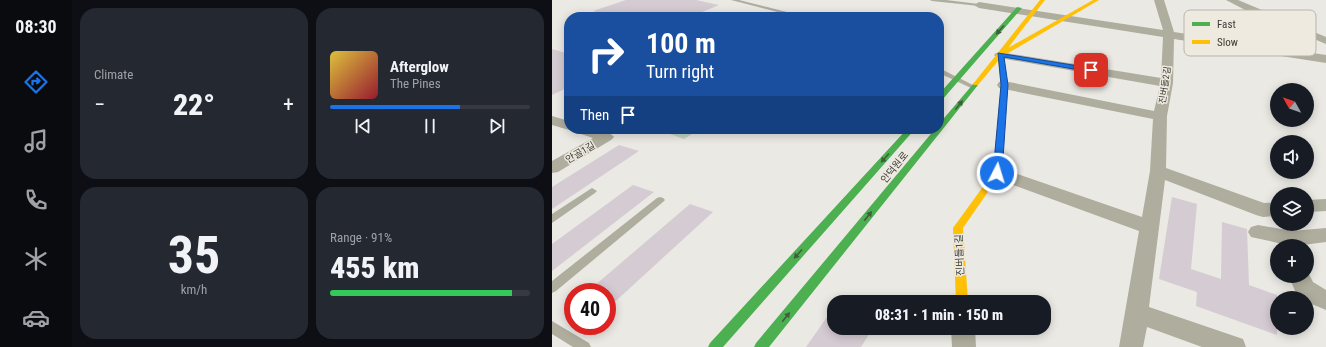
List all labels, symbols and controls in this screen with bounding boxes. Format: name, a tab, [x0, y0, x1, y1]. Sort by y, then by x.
legend	[1184, 10, 1316, 56]
text: 08:30	[15, 16, 57, 37]
text: Fast	[1217, 18, 1236, 31]
one-way arrow	[996, 24, 1005, 35]
text: 100 m	[646, 27, 716, 60]
icon: right	[580, 28, 632, 80]
text: Slow	[1217, 36, 1238, 49]
pin	[1074, 53, 1108, 87]
text: Afterglow	[390, 58, 449, 76]
icon: arrive	[1080, 59, 1102, 81]
text: Turn right	[646, 61, 714, 82]
street label: 진버들2길	[1157, 66, 1173, 104]
text: Climate	[94, 67, 133, 82]
icon: directions	[22, 68, 50, 96]
text: The Pines	[390, 76, 441, 91]
north arrow	[1270, 83, 1314, 127]
map controls	[1270, 83, 1314, 335]
text: 22°	[173, 87, 215, 122]
text: −	[94, 92, 105, 117]
text: +	[283, 92, 294, 117]
one-way arrow	[955, 99, 964, 110]
icon: arrive	[617, 104, 639, 126]
text: Then	[580, 106, 609, 124]
icon: previous	[352, 115, 374, 137]
icon: pause	[419, 115, 441, 137]
icon: next	[486, 115, 508, 137]
icon: music	[22, 127, 50, 155]
button: sound	[1270, 135, 1314, 179]
street label: 안골1길	[563, 140, 597, 165]
street label: 안덕원로	[879, 150, 910, 185]
position arrow	[976, 152, 1018, 194]
one-way arrow	[881, 153, 890, 163]
icon: phone	[22, 186, 50, 214]
button: layers	[1270, 187, 1314, 231]
one-way arrow	[864, 211, 873, 221]
text: 35	[168, 225, 220, 286]
text: Range · 91%	[330, 230, 392, 245]
street label: 진버들1길	[953, 234, 966, 276]
button: +	[1270, 239, 1314, 283]
icon: climate	[22, 245, 50, 273]
text: 455 km	[330, 250, 419, 285]
one-way arrow	[794, 250, 803, 259]
text: km/h	[181, 282, 207, 297]
speed limit sign: 40	[564, 283, 616, 335]
button: −	[1270, 291, 1314, 335]
icon: car	[22, 304, 50, 332]
text: 08:31 · 1 min · 150 m	[875, 306, 1003, 324]
one-way arrow	[782, 311, 790, 322]

